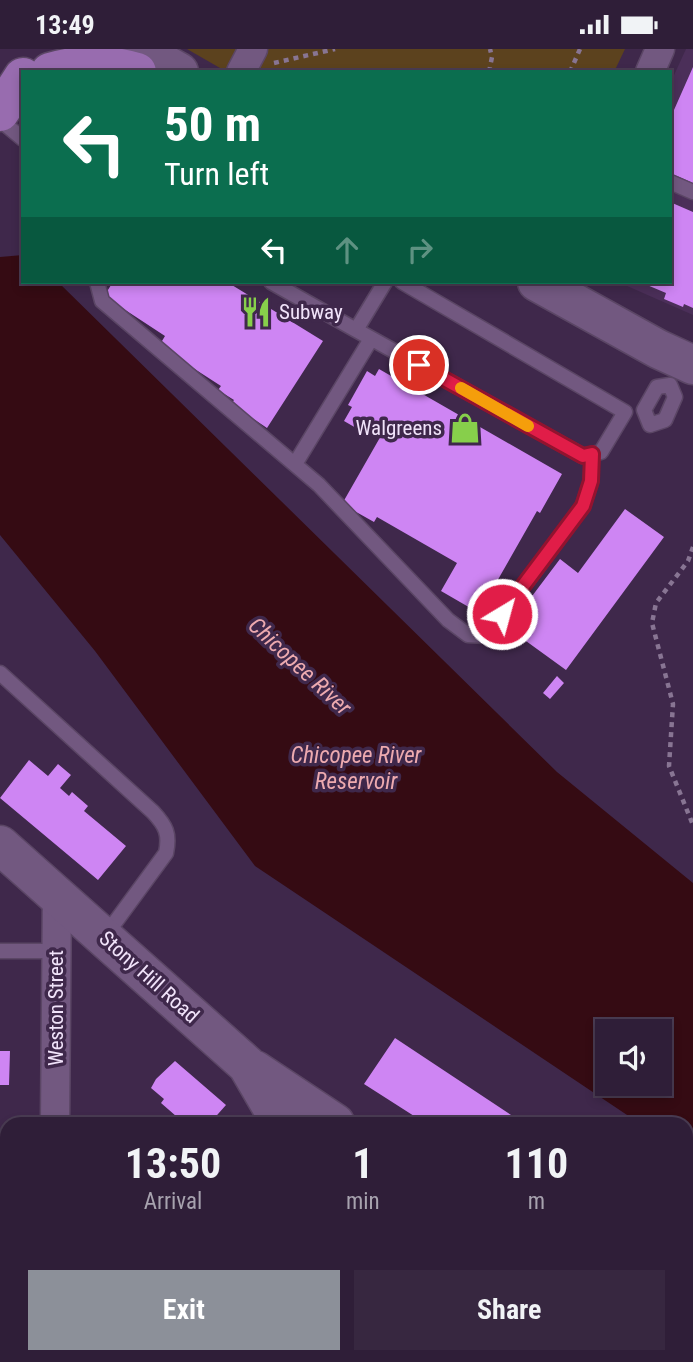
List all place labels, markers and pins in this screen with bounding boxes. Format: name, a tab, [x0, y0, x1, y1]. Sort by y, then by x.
restaurant icon: Subway	[239, 295, 273, 329]
place label: Subway	[279, 300, 343, 324]
pin	[389, 335, 449, 395]
shop icon: Walgreens	[448, 411, 482, 445]
place label: Walgreens	[355, 416, 442, 440]

